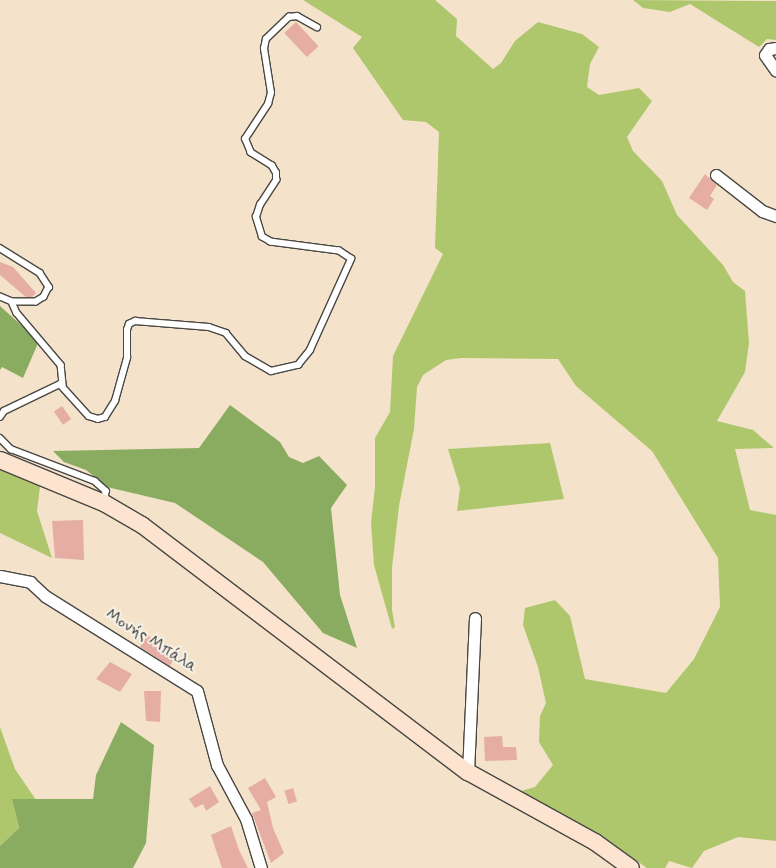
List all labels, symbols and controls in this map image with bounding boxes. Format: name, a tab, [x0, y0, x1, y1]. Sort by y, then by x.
street label: Μονής Μπάλα	[102, 605, 200, 677]

